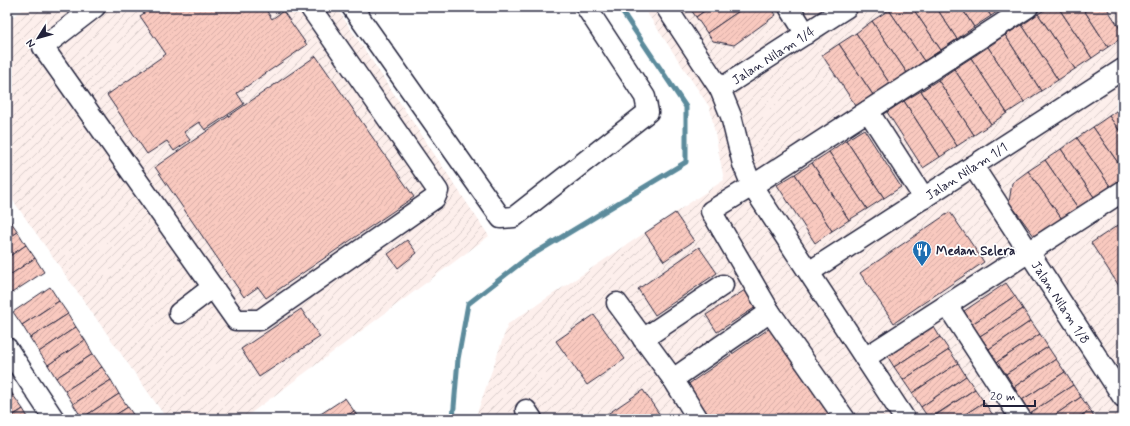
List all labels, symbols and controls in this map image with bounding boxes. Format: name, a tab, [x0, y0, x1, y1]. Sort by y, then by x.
north arrow	[18, 18, 58, 58]
street label: Jalan Nilam 1/4	[729, 23, 819, 89]
text: N	[23, 36, 39, 51]
street label: Jalan Nilam 1/1	[923, 139, 1011, 204]
restaurant icon: Medan Selera	[911, 239, 933, 267]
place label: Medan Selera	[936, 243, 1015, 260]
street label: Jalan Nilam 1/8	[1027, 258, 1093, 347]
scale bar	[984, 382, 1035, 408]
text: 20 m	[990, 389, 1016, 405]

